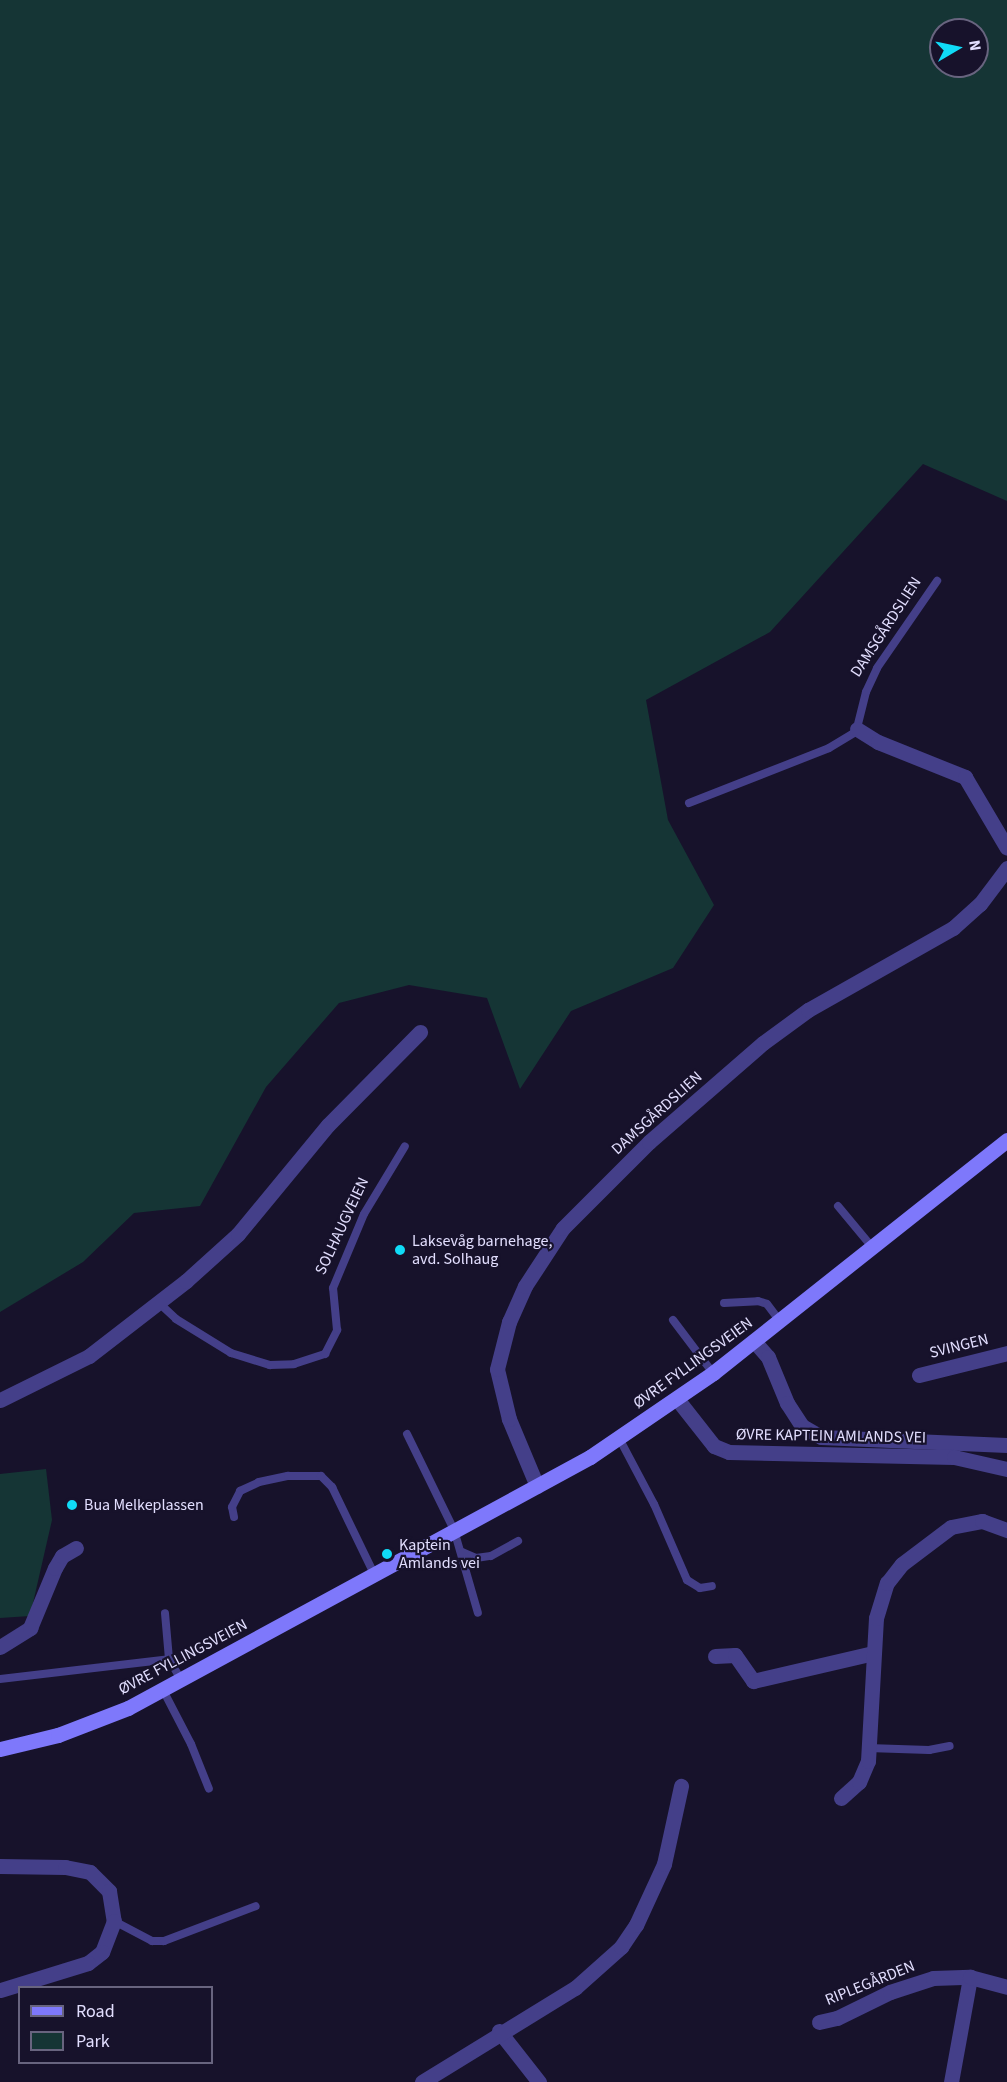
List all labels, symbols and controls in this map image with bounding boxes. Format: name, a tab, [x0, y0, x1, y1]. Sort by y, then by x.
north arrow	[929, 18, 989, 78]
text: N	[963, 39, 986, 52]
street label: DAMSGÅRDSLIEN	[847, 573, 925, 681]
street label: DAMSGÅRDSLIEN	[608, 1067, 706, 1159]
street label: SOLHAUGVEIEN	[311, 1174, 373, 1278]
place label: Laksevåg barnehage, avd. Solhaug	[412, 1231, 552, 1269]
marker: Laksevåg barnehage, avd. Solhaug	[393, 1243, 407, 1257]
street label: ØVRE FYLLINGSVEIEN	[629, 1313, 757, 1413]
street label: SVINGEN	[928, 1329, 990, 1363]
street label: ØVRE KAPTEIN AMLANDS VEI	[736, 1425, 926, 1447]
place label: Bua Melkeplassen	[84, 1495, 204, 1515]
marker: Bua Melkeplassen	[65, 1498, 79, 1512]
place label: Kaptein Amlands vei	[399, 1535, 480, 1573]
marker: Kaptein Amlands vei	[380, 1547, 394, 1561]
street label: ØVRE FYLLINGSVEIEN	[115, 1615, 251, 1699]
street label: RIPLEGÅRDEN	[822, 1956, 918, 2010]
legend	[18, 1986, 213, 2064]
text: Road	[76, 1999, 115, 2024]
text: Park	[76, 2029, 110, 2054]

